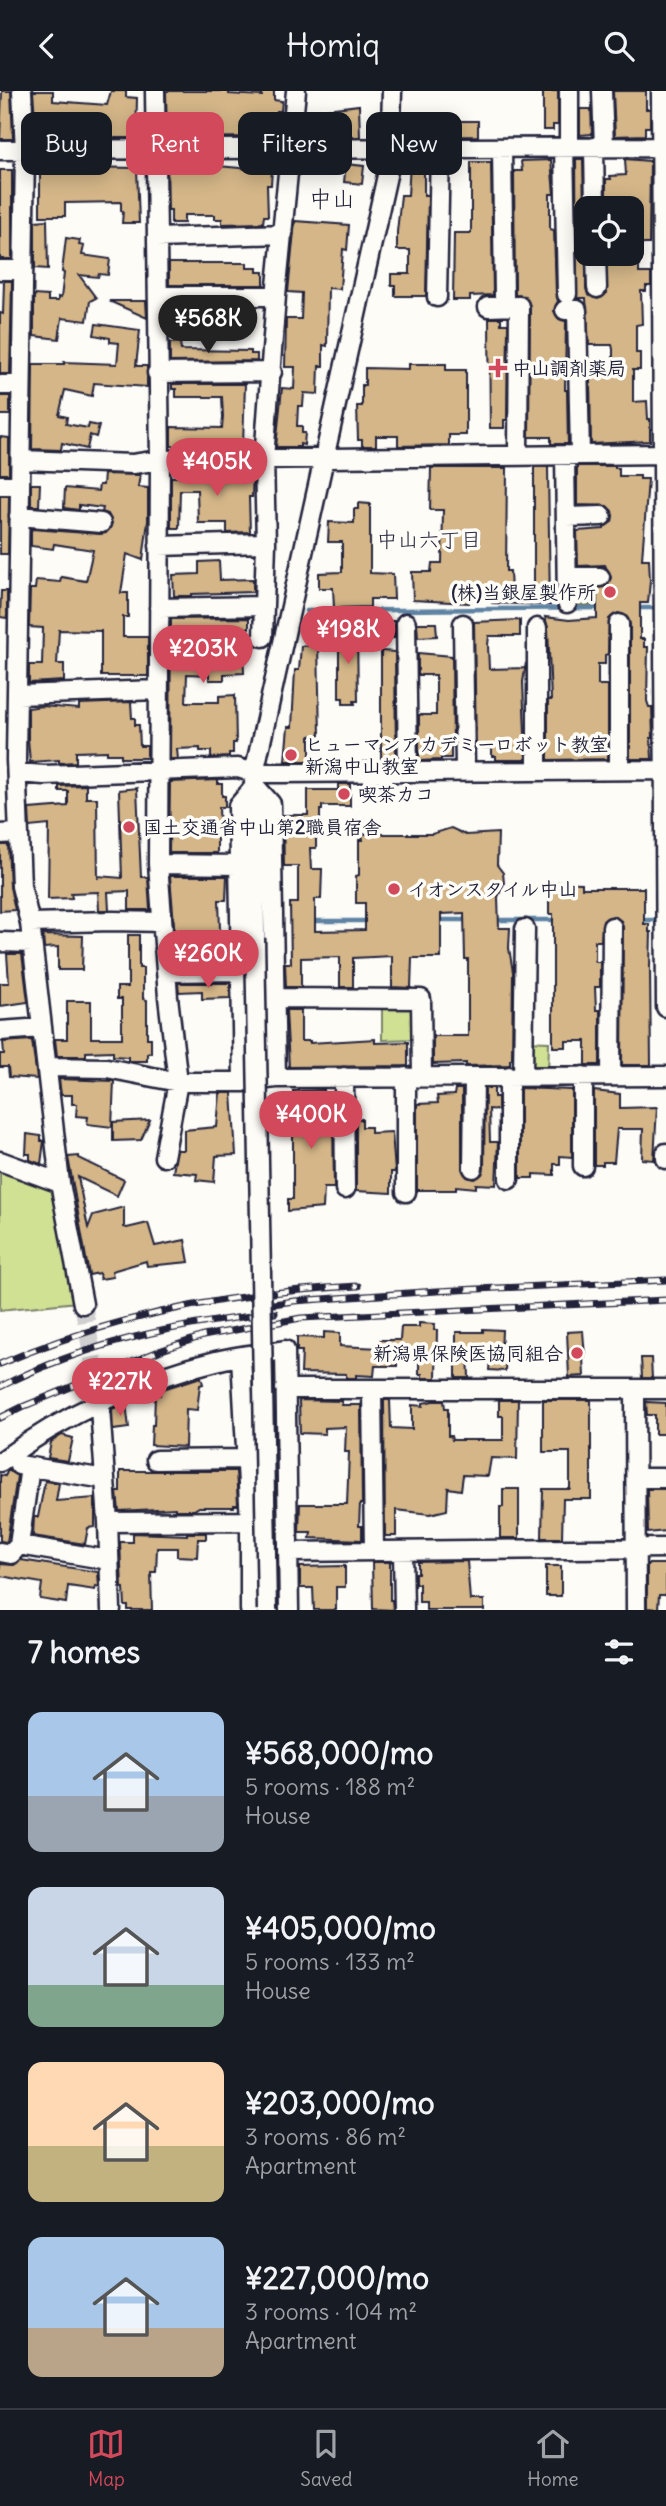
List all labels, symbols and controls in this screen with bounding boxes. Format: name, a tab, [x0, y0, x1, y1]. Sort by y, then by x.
text: Homiq	[286, 25, 380, 66]
icon: back	[28, 27, 66, 65]
icon: search	[600, 27, 638, 65]
chip: Buy	[21, 112, 112, 175]
chip: Rent	[126, 112, 224, 175]
chip: Filters	[238, 112, 352, 175]
chip: New	[366, 112, 462, 175]
district label: 中山	[309, 184, 355, 213]
map controls	[574, 196, 644, 266]
button: locate	[574, 196, 644, 266]
pin: ¥568K	[159, 295, 257, 355]
text: ¥568K	[174, 303, 242, 332]
place label: 中山調剤薬局	[512, 356, 626, 380]
marker: 中山調剤薬局	[490, 360, 506, 376]
pin: ¥405K	[168, 439, 266, 498]
text: ¥405K	[182, 446, 252, 475]
district label: 中山六丁目	[377, 526, 482, 553]
place label: (株)当銀屋製作所	[452, 580, 596, 604]
marker: (株)当銀屋製作所	[602, 584, 618, 600]
pin: ¥198K	[299, 607, 397, 666]
text: ¥198K	[316, 614, 380, 643]
pin: ¥203K	[154, 625, 252, 685]
text: ¥203K	[169, 633, 237, 662]
place label: ヒューマンアカデミーロボット教室 新潟中山教室	[305, 732, 609, 778]
marker: ヒューマンアカデミーロボット教室 新潟中山教室	[283, 747, 299, 763]
place label: 喫茶カコ	[358, 782, 434, 806]
marker: 喫茶カコ	[336, 786, 352, 802]
place label: 国土交通省中山第2職員宿舎	[143, 815, 381, 839]
marker: 国土交通省中山第2職員宿舎	[121, 819, 137, 835]
place label: イオンスタイル中山	[408, 877, 577, 901]
marker: イオンスタイル中山	[386, 881, 402, 897]
pin: ¥260K	[159, 930, 257, 990]
text: ¥260K	[174, 938, 242, 967]
pin: ¥400K	[262, 1091, 360, 1151]
text: ¥400K	[275, 1099, 347, 1128]
place label: 新潟県保険医協同組合	[373, 1341, 563, 1365]
marker: 新潟県保険医協同組合	[569, 1345, 585, 1361]
pin: ¥227K	[71, 1359, 169, 1418]
text: ¥227K	[88, 1366, 152, 1395]
text: 7 homes	[28, 1633, 140, 1671]
icon: filters	[600, 1633, 638, 1671]
text: ¥568,000/mo	[245, 1734, 433, 1772]
icon: home	[84, 1740, 168, 1824]
text: 5 rooms · 188 m²	[245, 1772, 415, 1801]
text: House	[245, 1801, 311, 1830]
text: ¥405,000/mo	[245, 1909, 436, 1947]
icon: home	[84, 1915, 168, 1999]
text: 5 rooms · 133 m²	[245, 1947, 415, 1976]
text: House	[245, 1976, 311, 2005]
text: ¥203,000/mo	[245, 2084, 435, 2122]
icon: home	[84, 2090, 168, 2174]
text: 3 rooms · 86 m²	[245, 2122, 406, 2151]
text: Apartment	[245, 2151, 357, 2180]
text: ¥227,000/mo	[245, 2259, 429, 2297]
icon: home	[84, 2265, 168, 2349]
text: 3 rooms · 104 m²	[245, 2297, 417, 2326]
text: Apartment	[245, 2326, 357, 2355]
tab: Map	[87, 2425, 125, 2491]
tab: Saved	[300, 2425, 352, 2491]
tab: Home	[527, 2425, 579, 2491]

